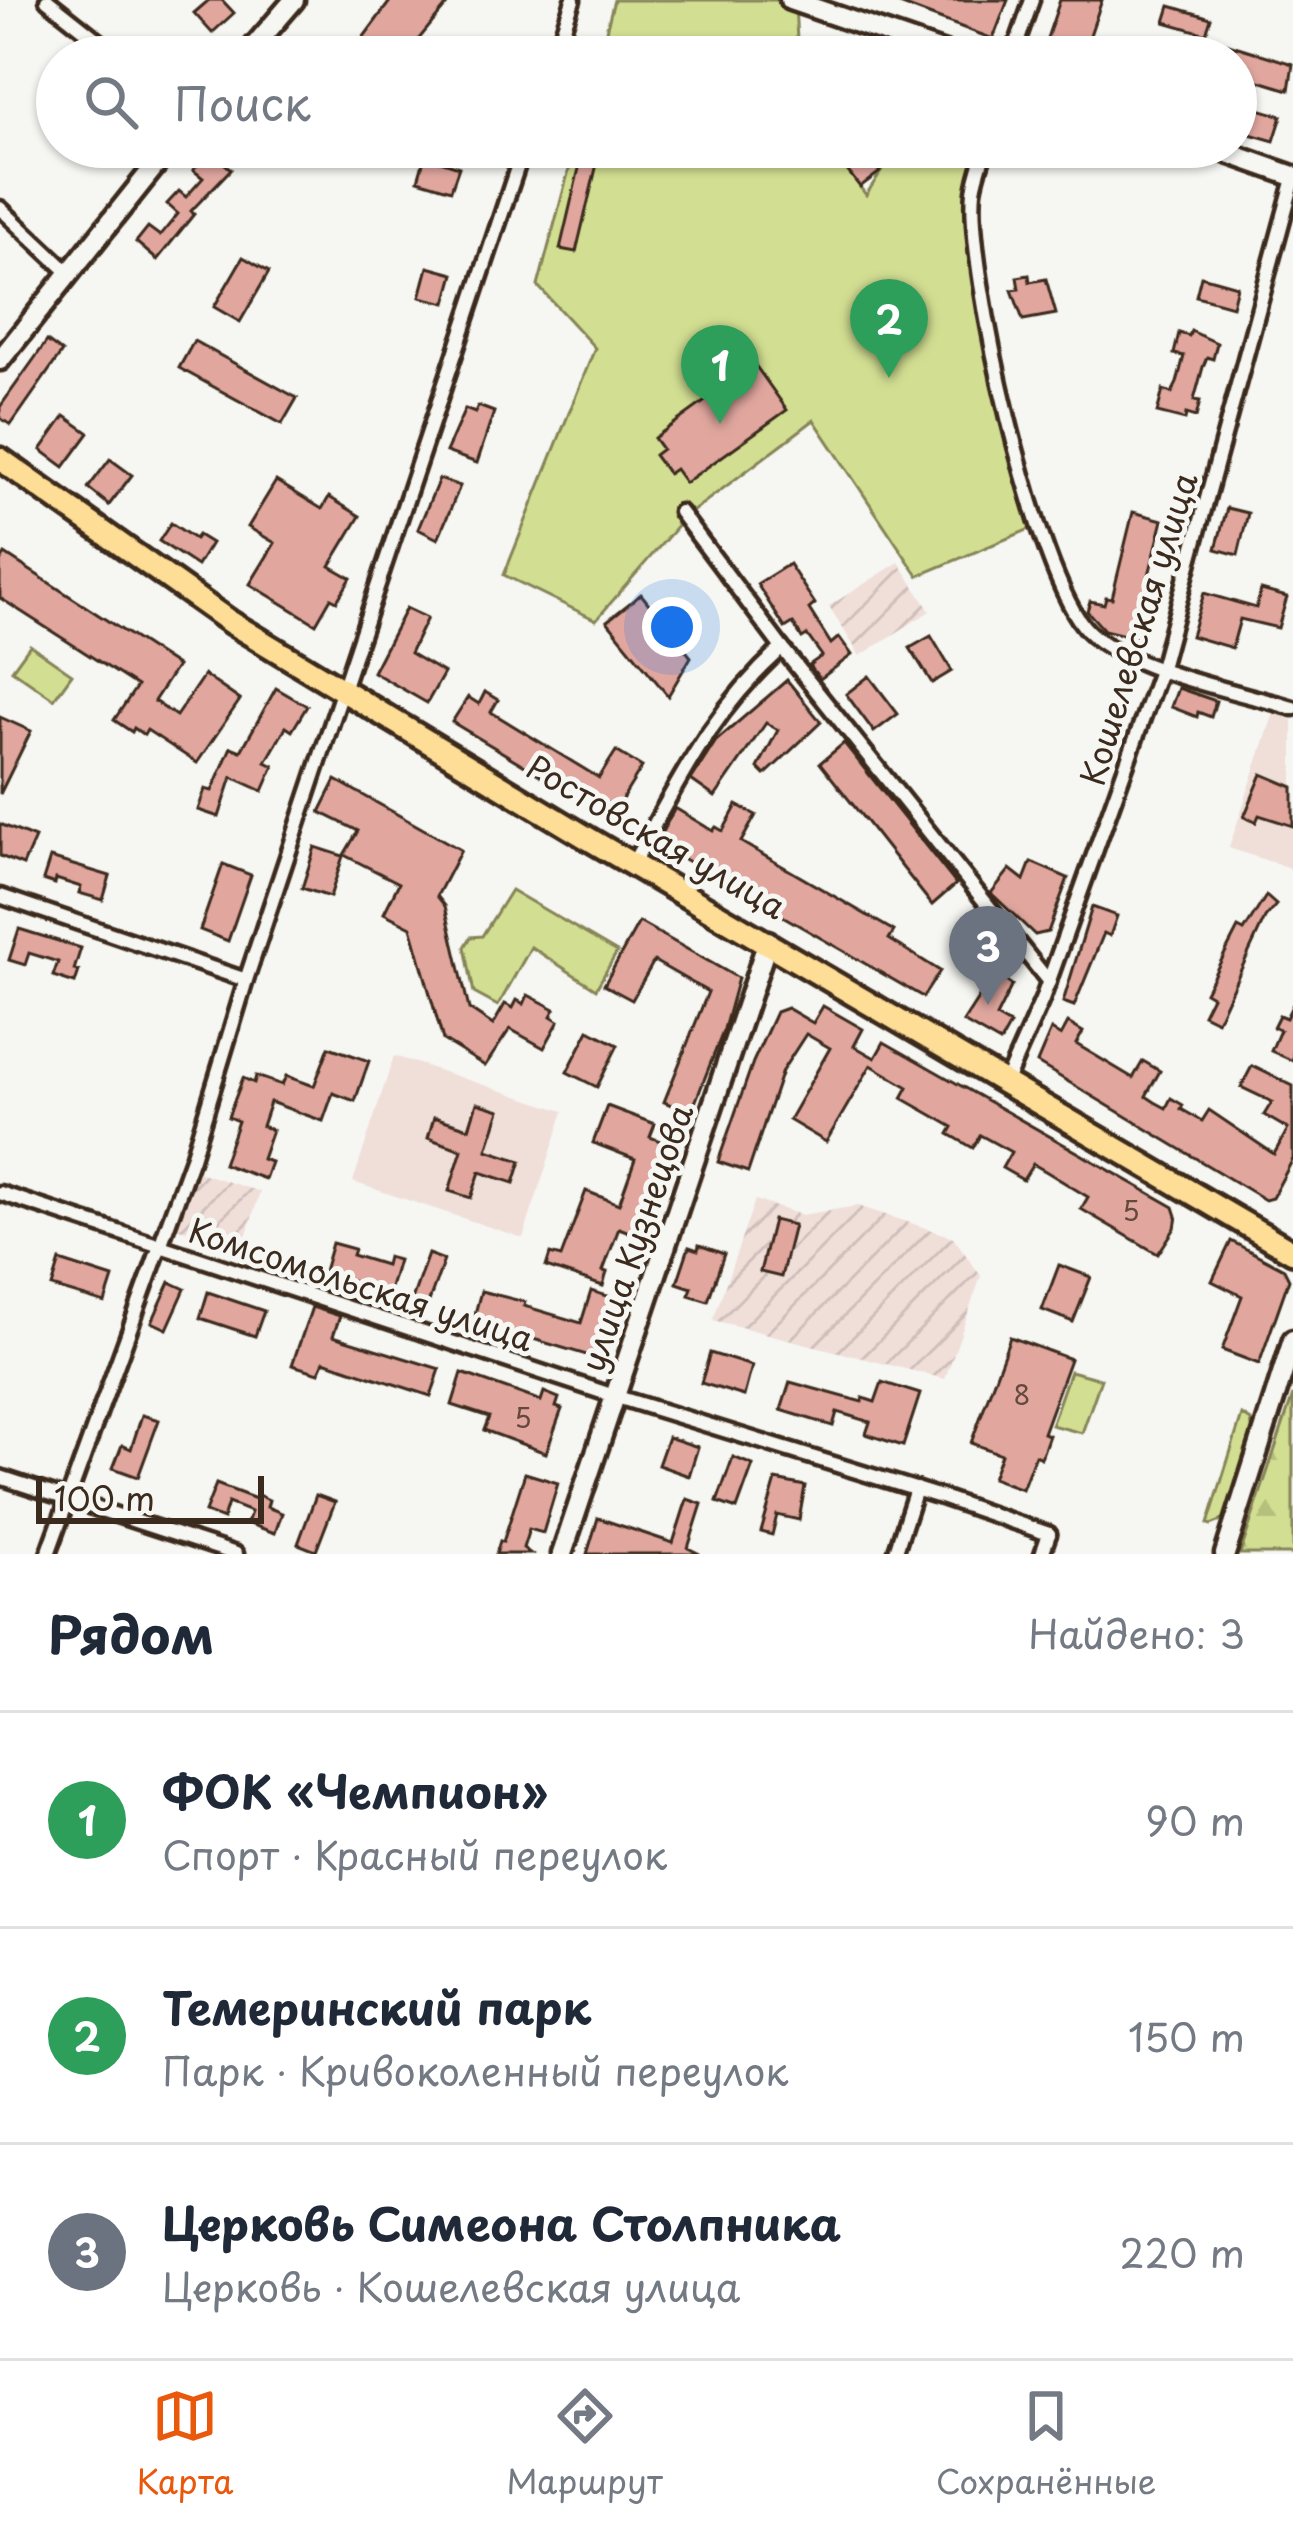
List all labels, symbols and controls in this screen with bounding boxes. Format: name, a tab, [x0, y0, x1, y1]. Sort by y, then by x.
search box	[36, 36, 1257, 168]
text: Поиск	[174, 68, 311, 136]
icon: search	[78, 69, 144, 135]
pin: 2	[850, 279, 928, 378]
pin: 1	[681, 325, 759, 424]
street label: Кошелевская улица	[1066, 466, 1209, 791]
your location	[642, 597, 702, 657]
street label: Ростовская улица	[518, 741, 796, 930]
pin: 3	[949, 906, 1027, 1005]
street label: улица Кузнецова	[566, 1096, 704, 1378]
house number: 5	[1122, 1189, 1140, 1230]
street label: Комсомольская улица	[183, 1204, 541, 1363]
house number: 8	[1014, 1373, 1030, 1414]
house number: 5	[514, 1396, 532, 1437]
scale bar	[36, 1470, 264, 1523]
text: 100 m	[54, 1472, 155, 1522]
text: Рядом	[48, 1594, 214, 1671]
text: Найдено: 3	[1028, 1603, 1245, 1662]
text: ФОК «Чемпион»	[162, 1756, 548, 1824]
text: 1	[78, 1790, 96, 1849]
text: 90 m	[1145, 1790, 1245, 1849]
text: Спорт · Красный переулок	[162, 1824, 667, 1883]
text: Темеринский парк	[162, 1972, 591, 2040]
text: 2	[73, 2006, 101, 2065]
text: 150 m	[1128, 2006, 1245, 2065]
text: Парк · Кривоколенный переулок	[162, 2040, 789, 2099]
text: Церковь Симеона Столпника	[162, 2188, 841, 2256]
text: 3	[74, 2222, 100, 2281]
text: 220 m	[1120, 2222, 1245, 2281]
text: Церковь · Кошелевская улица	[162, 2256, 740, 2315]
tab: Карта	[137, 2383, 233, 2505]
tab: Маршрут	[507, 2383, 663, 2505]
tab: Сохранённые	[936, 2383, 1156, 2505]

